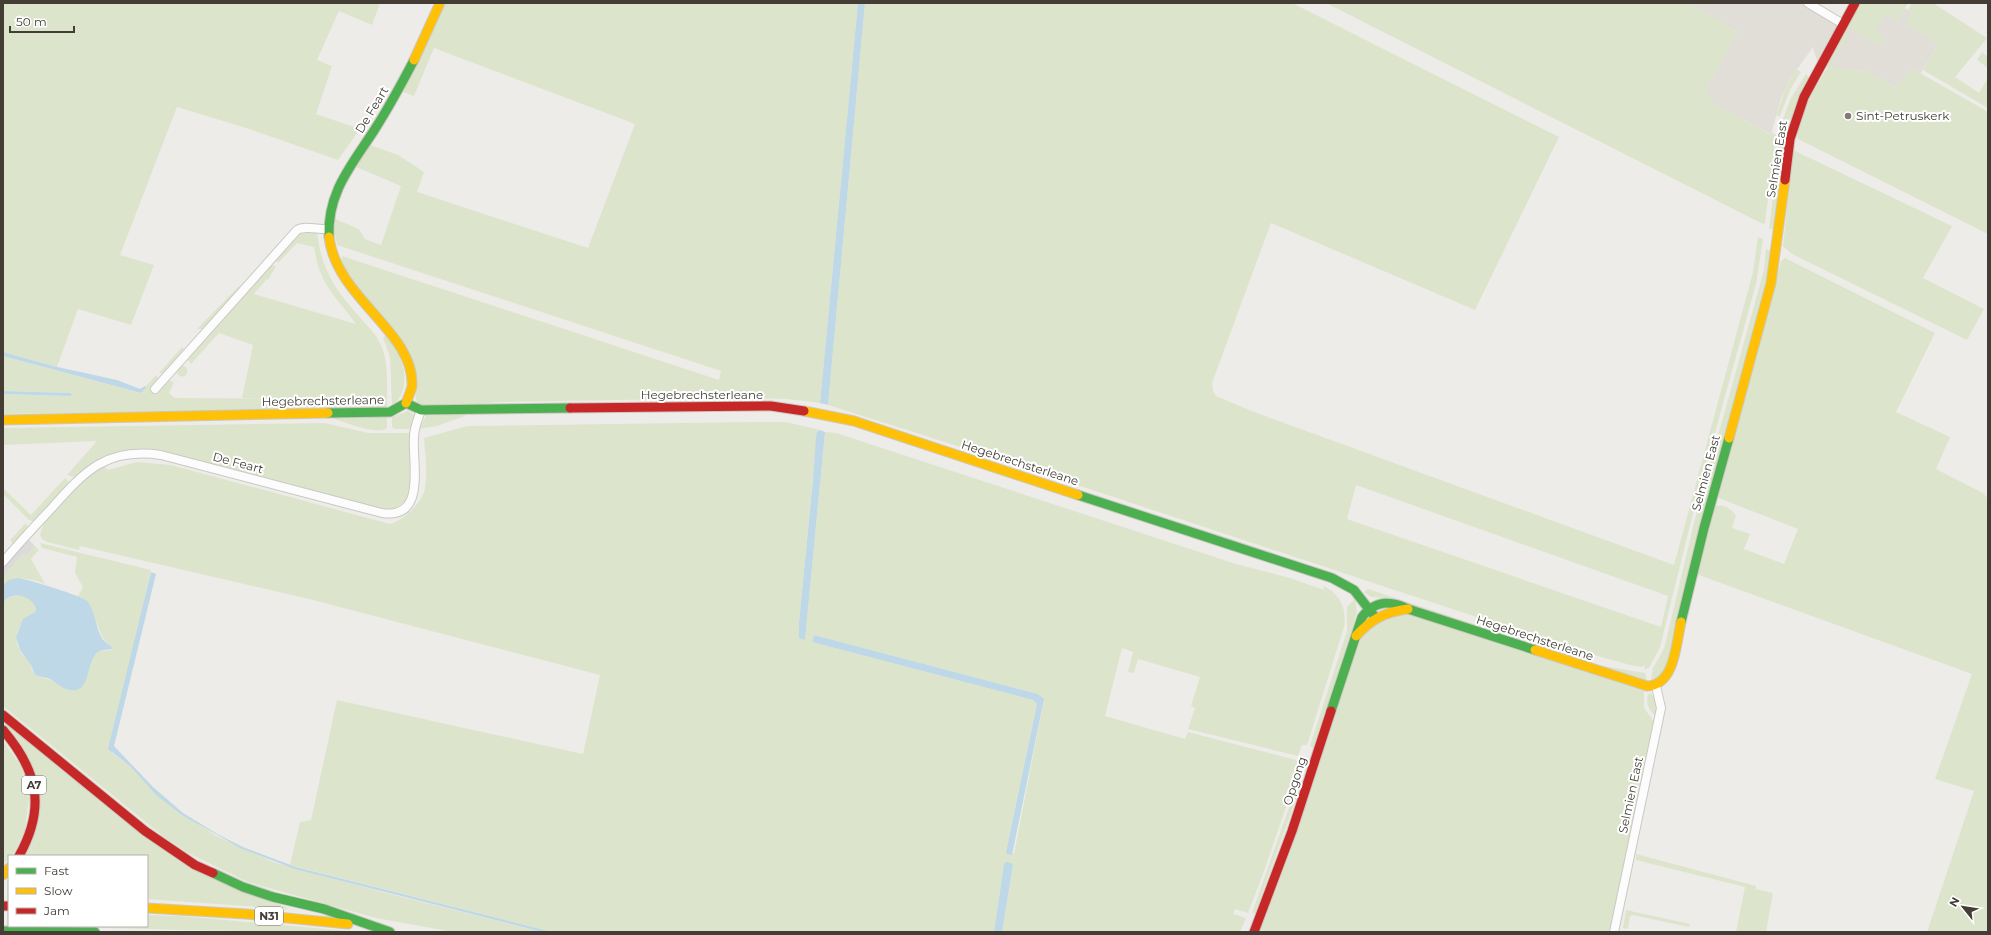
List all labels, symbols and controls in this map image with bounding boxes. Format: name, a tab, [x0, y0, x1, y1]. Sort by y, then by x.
scale bar	[10, 8, 74, 34]
text: 50 m	[16, 14, 47, 29]
street label: De Feart	[352, 84, 391, 136]
place label: Sint-Petruskerk	[1856, 108, 1950, 123]
marker: Sint-Petruskerk	[1843, 111, 1853, 121]
street label: Selmien East	[1763, 119, 1790, 199]
street label: Hegebrechsterleane	[641, 387, 763, 402]
street label: Hegebrechsterleane	[262, 392, 384, 409]
street label: Selmien East	[1688, 433, 1723, 513]
street label: Hegebrechsterleane	[960, 436, 1081, 489]
street label: De Feart	[211, 449, 265, 476]
street label: Hegebrechsterleane	[1475, 611, 1596, 664]
street label: Opgong	[1280, 755, 1309, 807]
street label: Selmien East	[1615, 755, 1646, 835]
road number: A7	[22, 776, 46, 794]
legend	[8, 855, 148, 927]
text: Fast	[44, 863, 69, 878]
text: Slow	[44, 883, 73, 898]
north arrow	[1943, 887, 1983, 927]
text: N	[1946, 895, 1963, 909]
text: Jam	[43, 903, 70, 918]
road number: N31	[255, 907, 283, 925]

